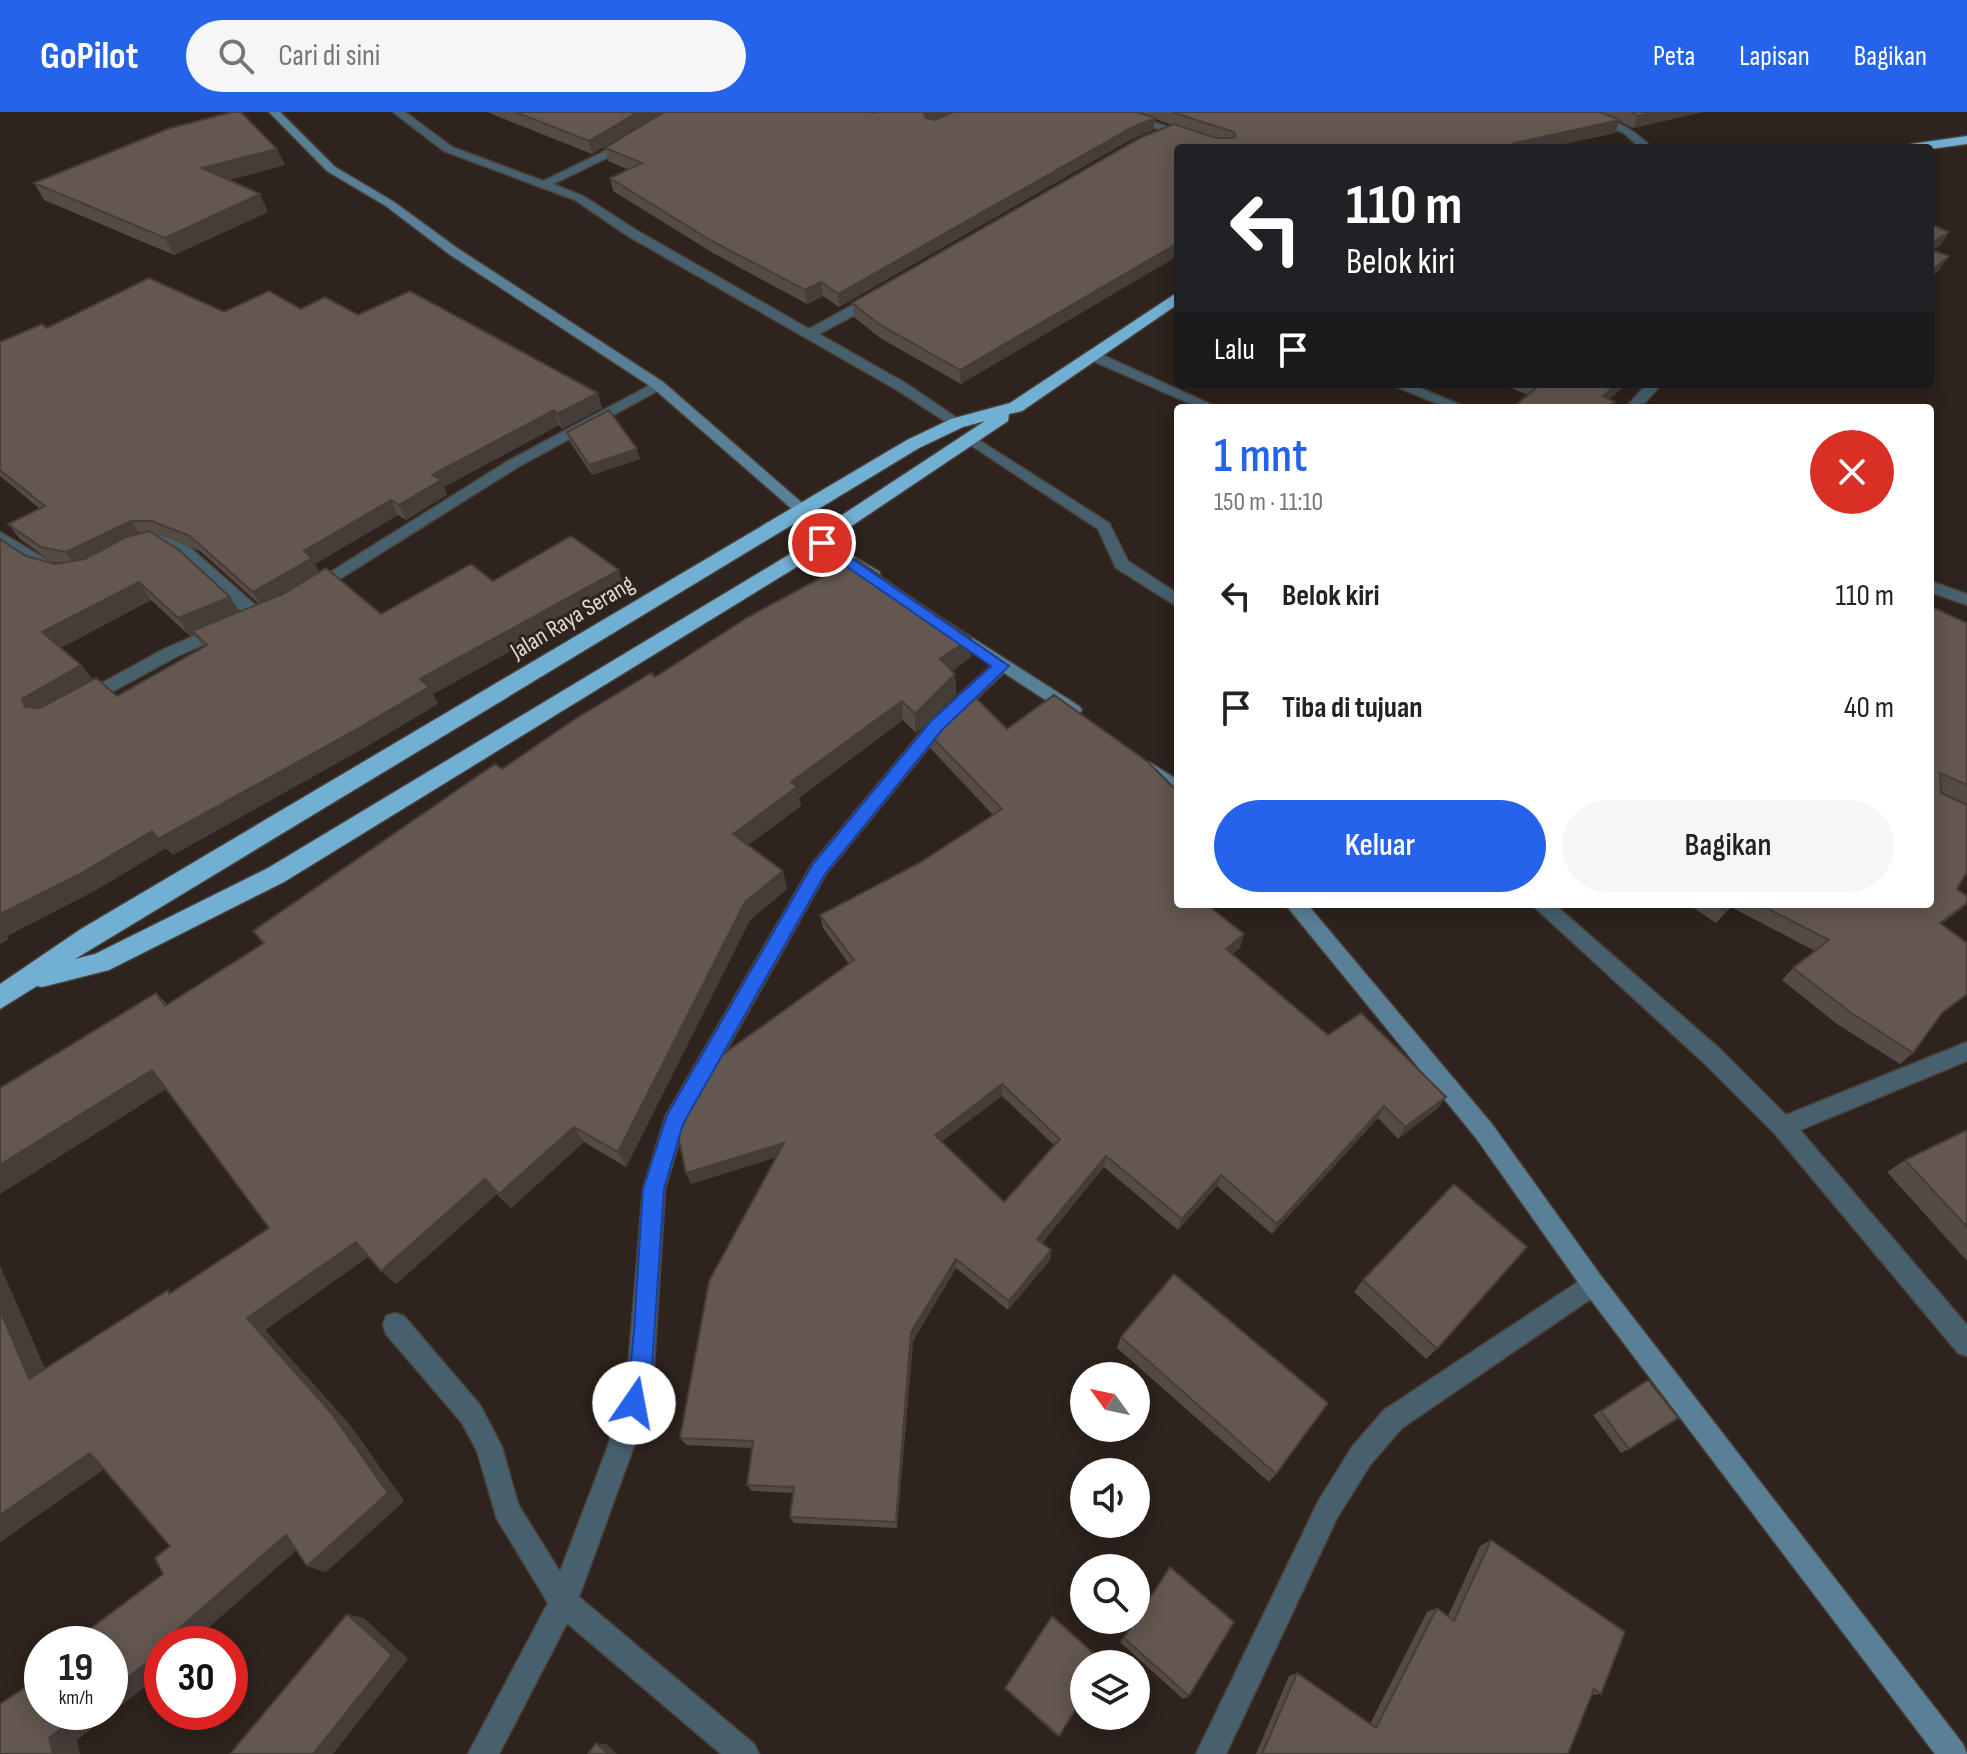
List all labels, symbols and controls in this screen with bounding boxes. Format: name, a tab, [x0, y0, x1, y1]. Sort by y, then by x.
search box	[186, 20, 746, 92]
text: GoPilot	[40, 34, 138, 79]
icon: search	[214, 34, 258, 78]
text: Cari di sini	[278, 38, 380, 74]
text: Peta	[1653, 40, 1695, 73]
text: Lapisan	[1739, 40, 1810, 73]
text: Bagikan	[1854, 40, 1927, 73]
text: 110 m	[1346, 173, 1462, 240]
icon: left	[1214, 176, 1318, 280]
text: Belok kiri	[1346, 241, 1455, 284]
icon: arrive	[1271, 328, 1315, 372]
text: Lalu	[1214, 332, 1255, 368]
text: 1 mnt	[1214, 428, 1308, 485]
button: close	[1810, 430, 1894, 514]
text: 150 m · 11:10	[1214, 487, 1323, 518]
pin	[788, 509, 856, 577]
icon: arrive	[800, 521, 844, 565]
street label: Jalan Raya Serang	[504, 569, 639, 666]
icon: left	[1214, 574, 1258, 618]
text: Belok kiri	[1282, 578, 1380, 614]
text: 110 m	[1836, 578, 1894, 614]
icon: arrive	[1214, 686, 1258, 730]
text: Tiba di tujuan	[1282, 690, 1423, 726]
text: 40 m	[1844, 690, 1894, 726]
button: Keluar	[1214, 800, 1546, 892]
button: Bagikan	[1562, 800, 1894, 892]
position arrow	[592, 1361, 676, 1445]
north arrow	[1070, 1362, 1150, 1442]
map controls	[1070, 1362, 1150, 1730]
button: sound	[1070, 1458, 1150, 1538]
button: search	[1070, 1554, 1150, 1634]
speed limit sign: 30	[144, 1626, 248, 1730]
text: 19	[59, 1644, 93, 1692]
button: layers	[1070, 1650, 1150, 1730]
text: km/h	[59, 1686, 93, 1710]

